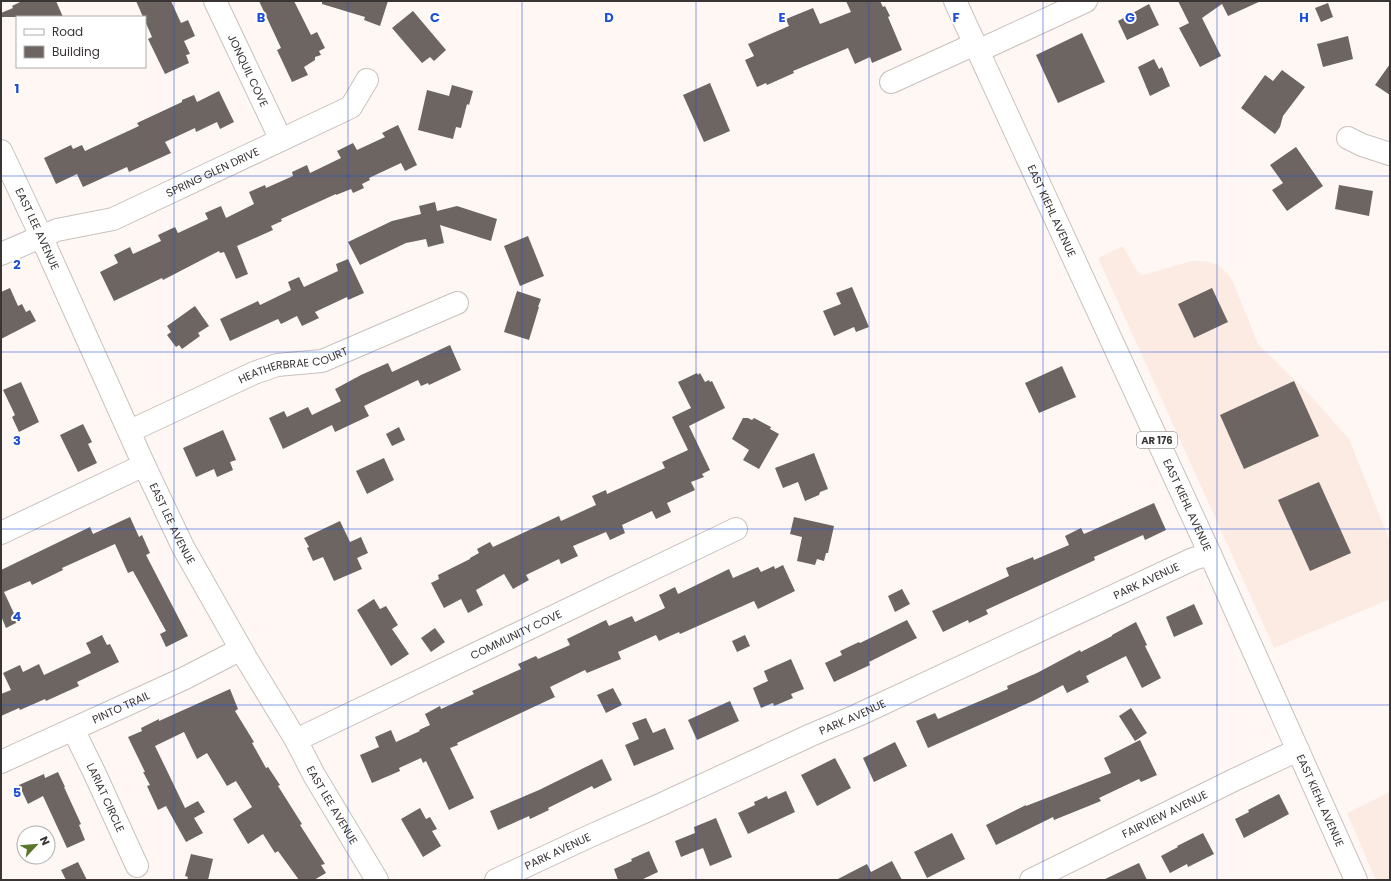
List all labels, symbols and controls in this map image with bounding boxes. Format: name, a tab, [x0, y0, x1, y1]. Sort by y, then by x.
text: B	[257, 8, 266, 27]
text: C	[430, 8, 440, 27]
text: D	[604, 8, 614, 27]
text: E	[778, 8, 786, 27]
text: F	[952, 8, 960, 27]
text: G	[1125, 8, 1135, 27]
text: H	[1299, 8, 1309, 27]
legend	[16, 16, 146, 68]
text: Road	[52, 23, 83, 40]
street label: JONQUIL COVE	[224, 31, 272, 110]
text: Building	[52, 43, 100, 60]
text: 1	[15, 79, 19, 98]
street label: SPRING GLEN DRIVE	[163, 143, 262, 201]
street label: EAST KIEHL AVENUE	[1024, 162, 1080, 260]
street label: EAST LEE AVENUE	[11, 185, 63, 273]
text: 2	[13, 255, 21, 274]
street label: HEATHERBRAE COURT	[236, 343, 350, 387]
text: 3	[13, 431, 21, 450]
road number: AR 176	[1137, 432, 1177, 448]
street label: EAST KIEHL AVENUE	[1159, 456, 1216, 554]
street label: EAST LEE AVENUE	[146, 480, 199, 567]
street label: PARK AVENUE	[1111, 558, 1182, 603]
street label: COMMUNITY COVE	[468, 606, 564, 663]
text: 4	[13, 607, 22, 626]
street label: PINTO TRAIL	[90, 687, 153, 727]
street label: PARK AVENUE	[817, 695, 888, 739]
street label: EAST KIEHL AVENUE	[1293, 752, 1348, 849]
street label: LARIAT CIRCLE	[83, 760, 129, 835]
street label: EAST LEE AVENUE	[303, 763, 362, 847]
text: 5	[13, 783, 21, 802]
street label: FAIRVIEW AVENUE	[1119, 786, 1210, 842]
north arrow	[16, 825, 56, 865]
street label: PARK AVENUE	[522, 829, 593, 874]
text: N	[36, 833, 54, 848]

